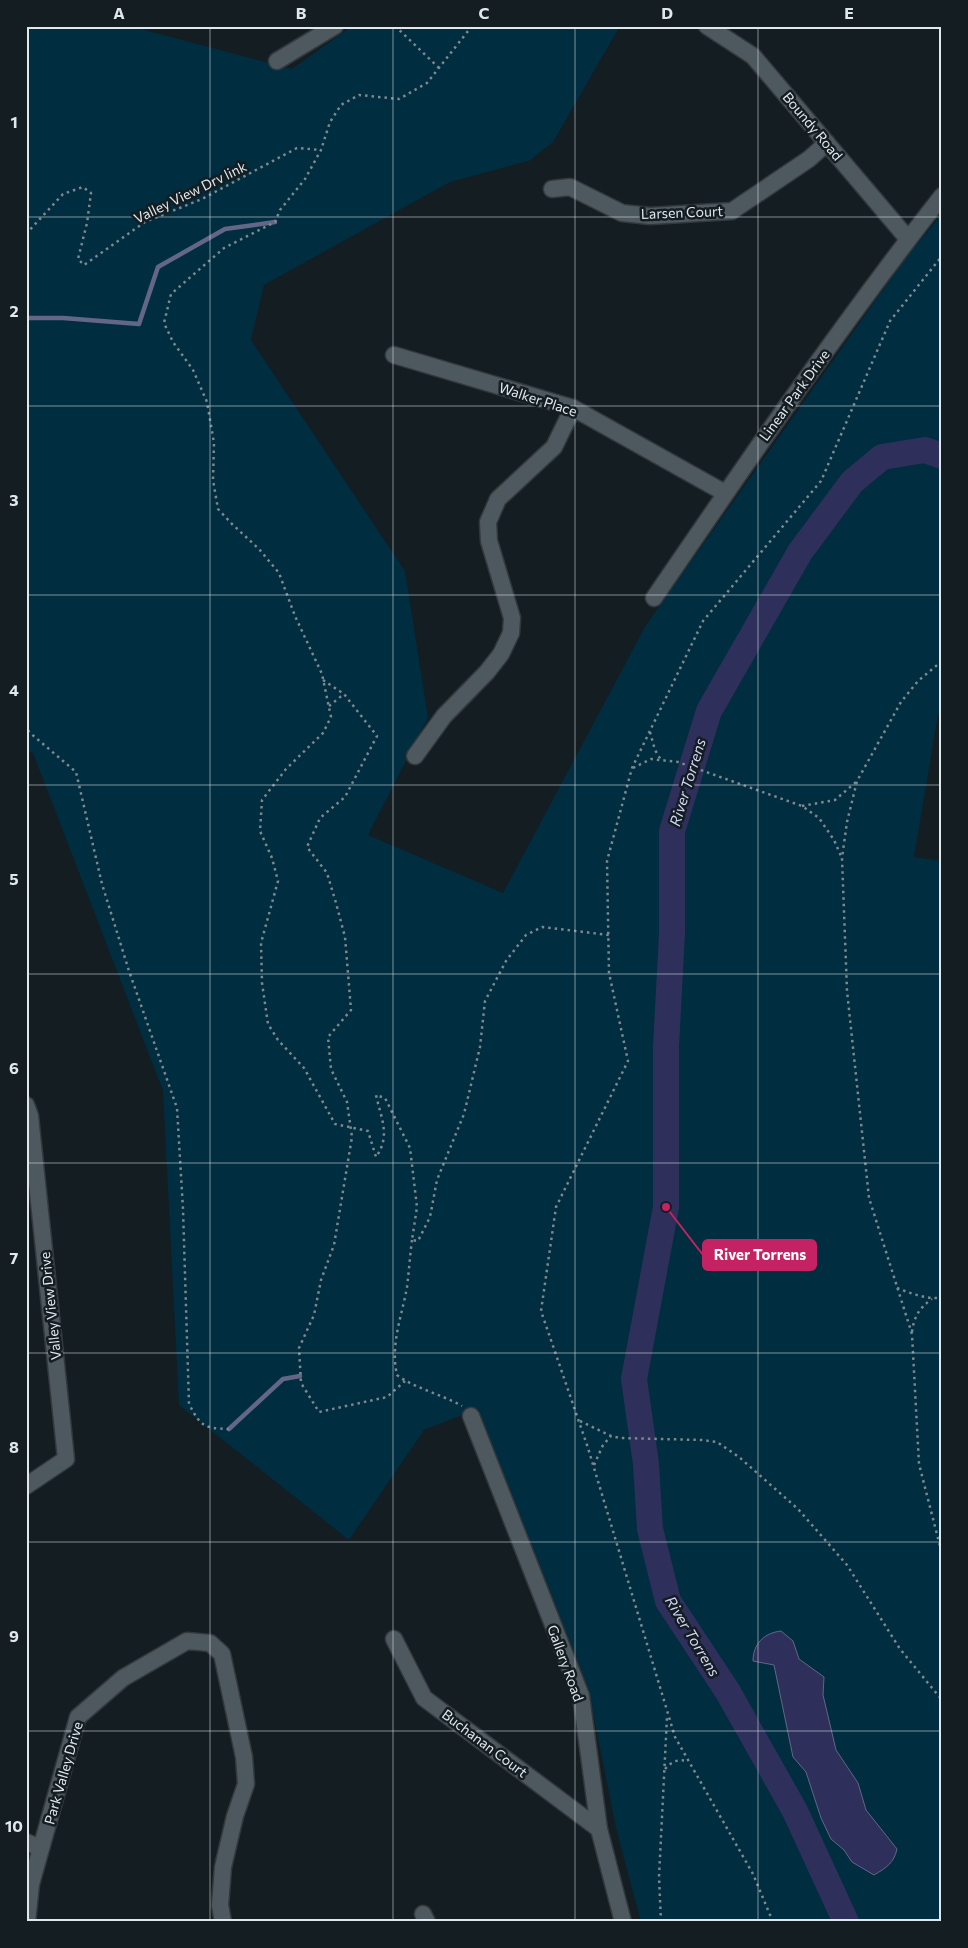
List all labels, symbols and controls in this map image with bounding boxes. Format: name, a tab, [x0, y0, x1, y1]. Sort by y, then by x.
text: A	[113, 3, 125, 22]
text: B	[296, 3, 307, 22]
text: C	[479, 3, 490, 22]
text: D	[661, 3, 673, 22]
text: E	[844, 3, 854, 22]
street label: Boundy Road	[780, 88, 846, 164]
text: 1	[10, 112, 18, 131]
street label: Valley View Drv link	[131, 157, 249, 227]
street label: Larsen Court	[641, 202, 724, 222]
text: 2	[9, 301, 19, 320]
street label: Linear Park Drive	[755, 346, 833, 444]
street label: Walker Place	[497, 378, 579, 420]
text: 3	[9, 490, 19, 509]
text: 4	[9, 680, 19, 699]
water label: River Torrens	[665, 736, 709, 828]
text: 5	[9, 869, 19, 888]
text: 6	[9, 1058, 19, 1077]
callout: River Torrens	[703, 1240, 816, 1270]
text: River Torrens	[714, 1245, 806, 1263]
text: 7	[10, 1248, 19, 1267]
street label: Valley View Drive	[36, 1251, 64, 1361]
text: 8	[9, 1437, 19, 1456]
water label: River Torrens	[662, 1592, 724, 1680]
street label: Gallery Road	[544, 1622, 588, 1704]
text: 9	[9, 1626, 19, 1645]
street label: Buchanan Court	[439, 1705, 531, 1781]
street label: Park Valley Drive	[40, 1720, 86, 1826]
text: 10	[5, 1816, 23, 1835]

